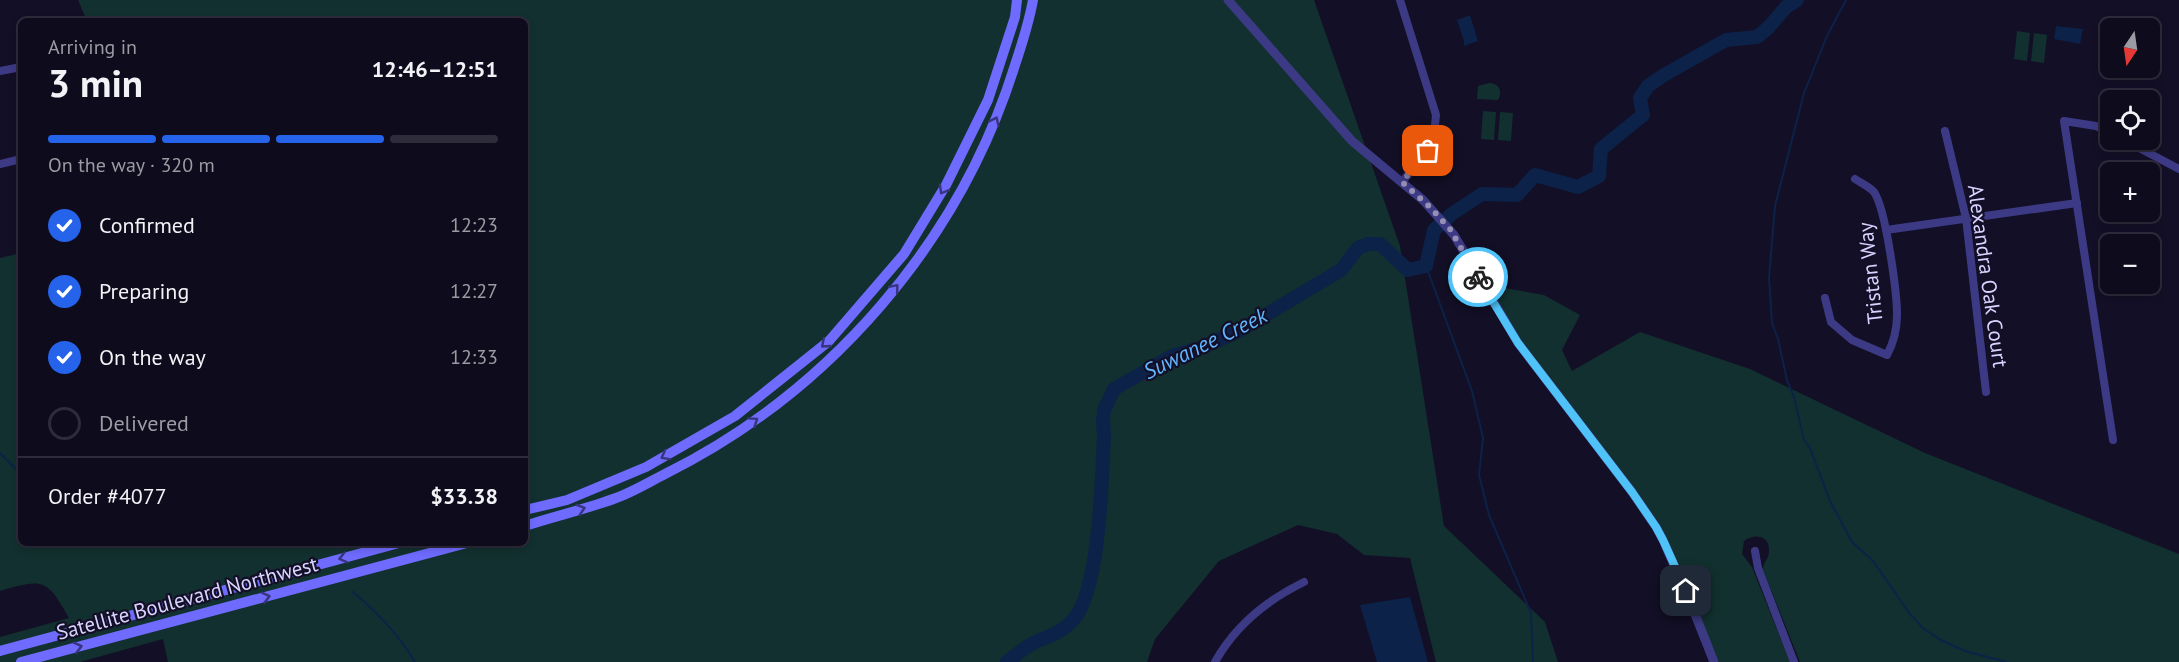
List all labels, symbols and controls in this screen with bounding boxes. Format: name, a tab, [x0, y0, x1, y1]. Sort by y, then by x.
north arrow	[2100, 18, 2160, 78]
map controls	[2100, 18, 2160, 294]
text: Arriving in	[48, 34, 137, 60]
text: 12:46–12:51	[372, 55, 498, 83]
text: 3 min	[48, 57, 143, 108]
button: locate	[2100, 90, 2160, 150]
one-way arrow	[988, 117, 1000, 128]
pin	[1402, 125, 1453, 176]
icon: bag	[1411, 134, 1444, 167]
text: On the way · 320 m	[48, 152, 215, 178]
button: +	[2100, 162, 2160, 222]
street label: Alexandra Oak Court	[1962, 183, 2014, 369]
one-way arrow	[938, 184, 950, 194]
icon: check	[48, 209, 81, 242]
text: Confirmed	[99, 211, 195, 239]
text: 12:23	[450, 212, 498, 238]
street label: Tristan Way	[1851, 221, 1889, 325]
button: −	[2100, 234, 2160, 294]
courier	[1448, 247, 1508, 307]
icon: bike	[1462, 261, 1495, 294]
icon: check	[48, 275, 81, 308]
text: Preparing	[99, 277, 189, 305]
text: 12:27	[450, 278, 498, 304]
one-way arrow	[888, 284, 899, 295]
water label: Suwanee Creek	[1138, 300, 1273, 385]
one-way arrow	[821, 337, 831, 348]
icon: check	[48, 341, 81, 374]
text: On the way	[99, 343, 206, 371]
text: 12:33	[450, 344, 498, 370]
text: Delivered	[99, 409, 189, 437]
one-way arrow	[747, 417, 758, 428]
one-way arrow	[661, 448, 671, 460]
text: Order #4077	[48, 482, 167, 510]
text: $33.38	[430, 482, 498, 510]
one-way arrow	[575, 504, 586, 516]
street label: Satellite Boulevard Northwest	[53, 550, 321, 646]
one-way arrow	[338, 551, 348, 564]
pin	[1660, 565, 1711, 616]
icon: home	[1669, 574, 1702, 607]
one-way arrow	[261, 591, 271, 604]
one-way arrow	[72, 642, 83, 654]

